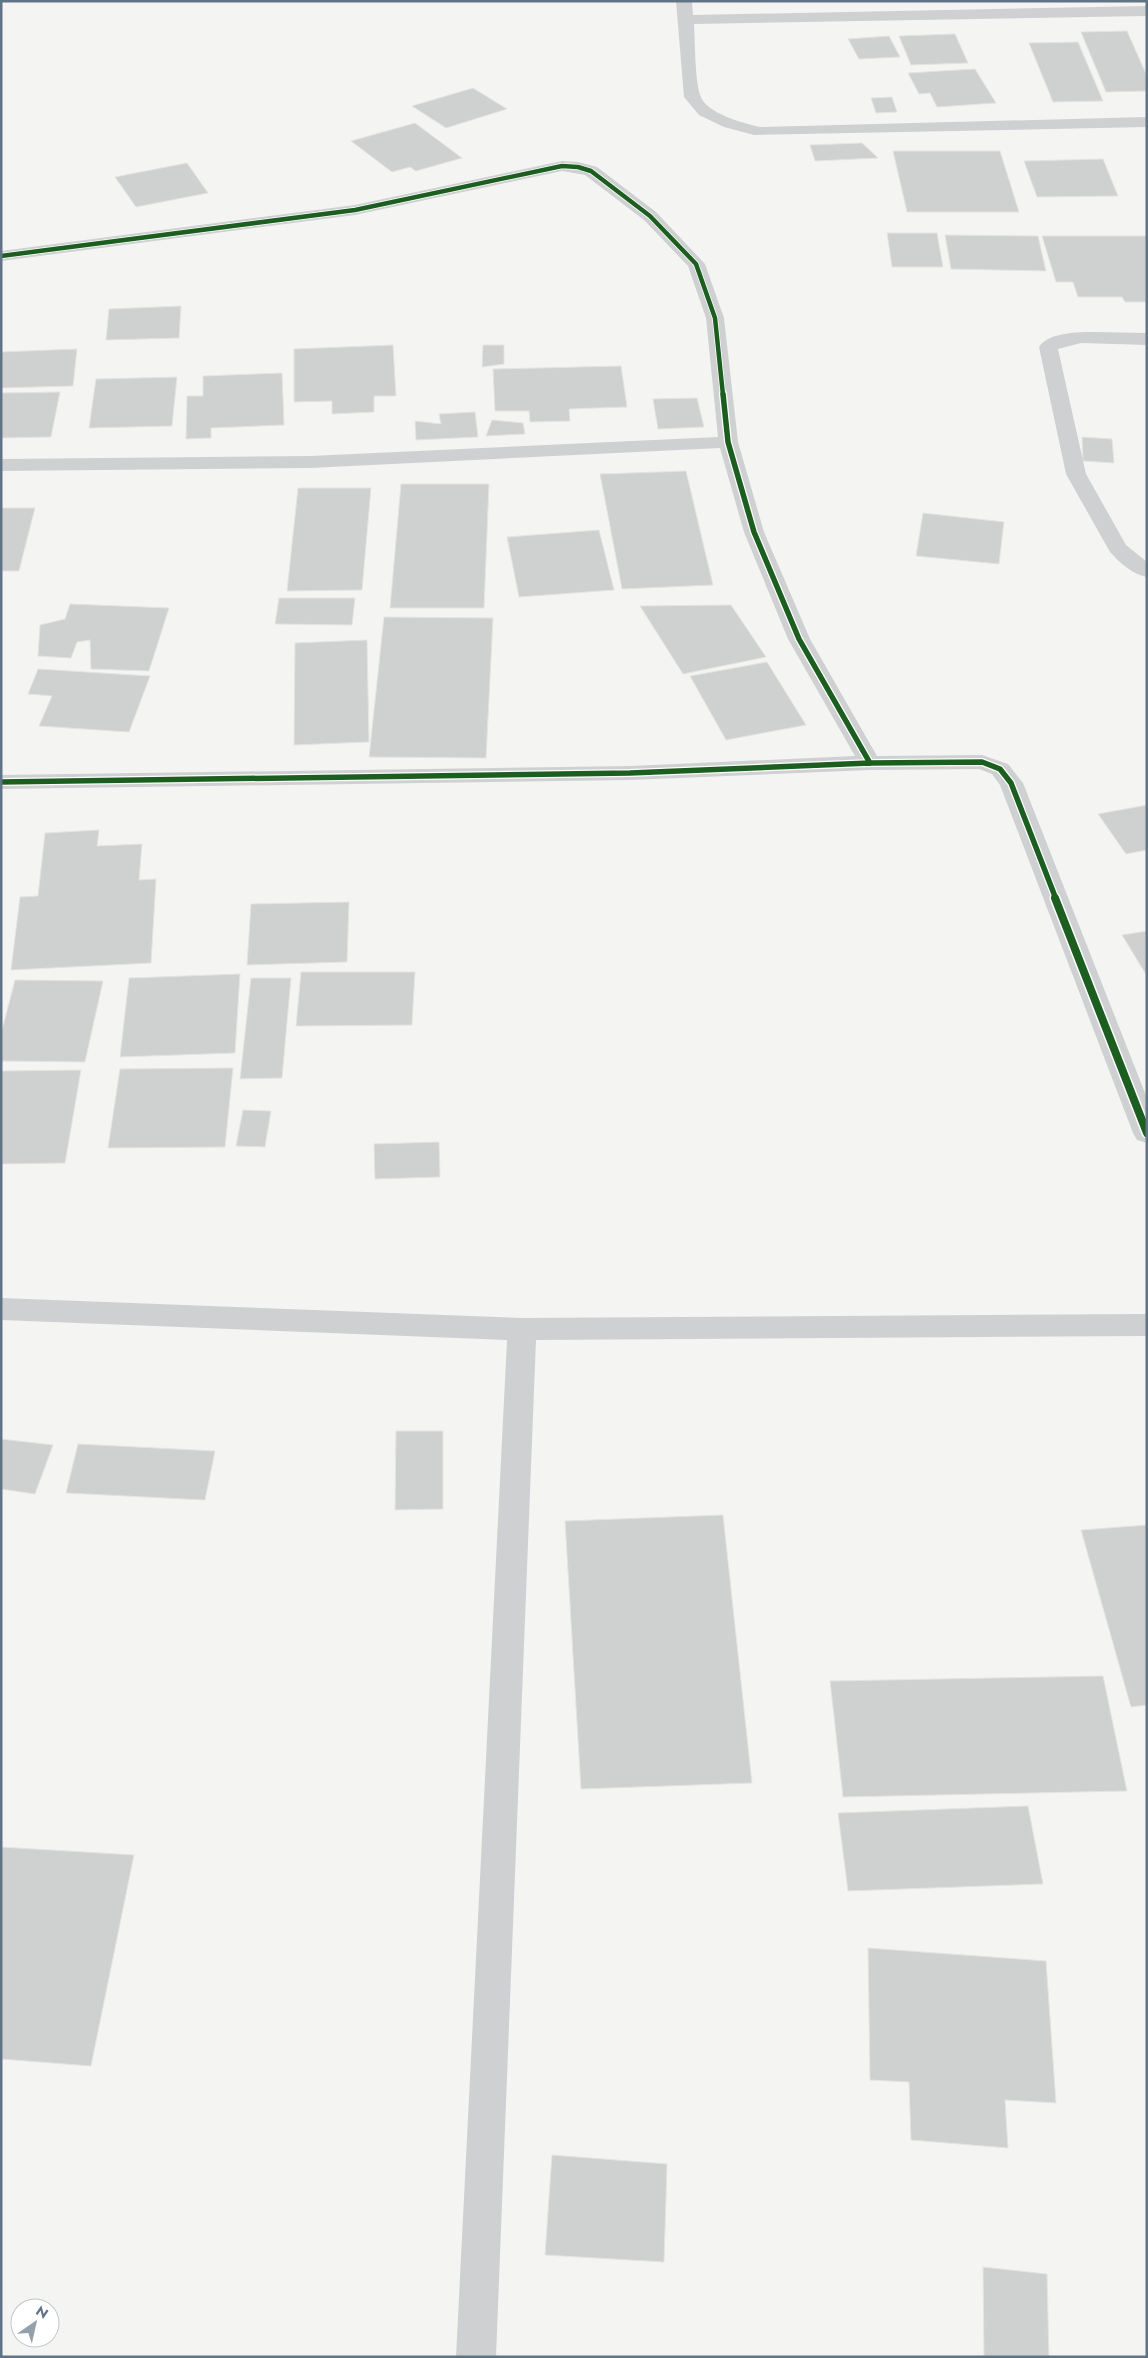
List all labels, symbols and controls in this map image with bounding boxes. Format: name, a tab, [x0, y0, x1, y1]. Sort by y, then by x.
north arrow	[10, 2298, 60, 2348]
text: N	[32, 2301, 52, 2324]

